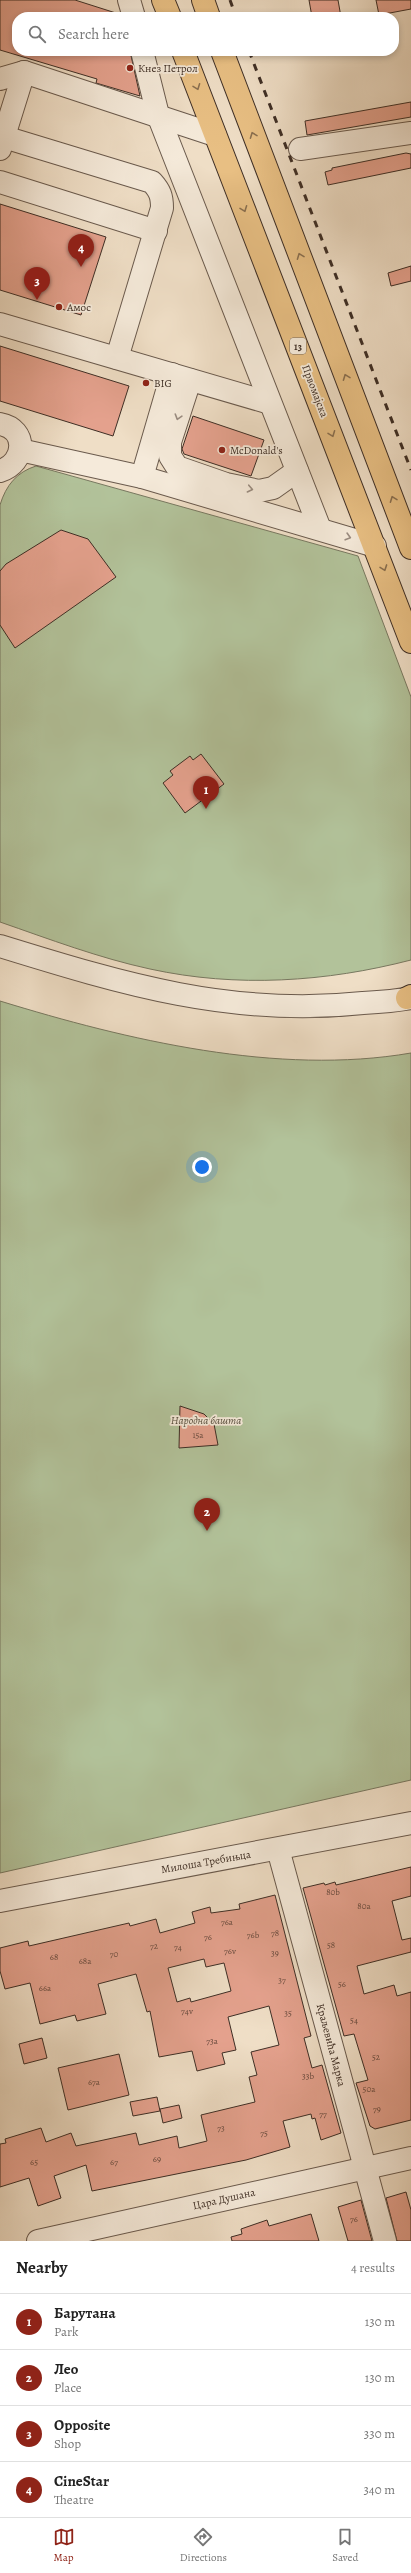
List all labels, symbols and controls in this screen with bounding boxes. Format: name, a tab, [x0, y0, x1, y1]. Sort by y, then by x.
search box	[12, 12, 399, 56]
icon: search	[26, 23, 48, 45]
text: Search here	[58, 24, 129, 44]
place label: Кнез Петрол	[138, 61, 198, 76]
marker: Кнез Петрол	[125, 63, 135, 73]
one-way arrow	[192, 84, 200, 91]
one-way arrow	[250, 131, 258, 138]
one-way arrow	[239, 205, 247, 212]
pin: 4	[68, 234, 94, 267]
one-way arrow	[296, 252, 304, 259]
pin: 3	[24, 267, 50, 300]
place label: Амос	[66, 300, 91, 315]
marker: Амос	[54, 302, 64, 312]
road number: 13	[290, 338, 306, 354]
street label: Првомајска	[298, 363, 332, 420]
one-way arrow	[343, 374, 351, 381]
place label: BIG	[154, 376, 172, 391]
marker: BIG	[141, 378, 151, 388]
one-way arrow	[174, 413, 183, 420]
one-way arrow	[327, 431, 335, 438]
place label: McDonald's	[230, 443, 283, 458]
marker: McDonald's	[217, 445, 227, 455]
one-way arrow	[247, 485, 253, 493]
one-way arrow	[389, 495, 397, 502]
one-way arrow	[344, 532, 351, 541]
one-way arrow	[379, 565, 387, 572]
pin: 1	[193, 776, 219, 809]
your location	[192, 1157, 212, 1177]
park label: Народна башта	[171, 1413, 241, 1428]
house number: 15a	[192, 1429, 204, 1441]
pin: 2	[194, 1498, 220, 1531]
street label: Милоша Требињца	[160, 1847, 253, 1877]
house number: 80b	[326, 1886, 340, 1898]
house number: 80a	[357, 1900, 371, 1912]
house number: 76a	[221, 1916, 234, 1928]
house number: 78	[271, 1927, 279, 1939]
house number: 76b	[247, 1929, 260, 1941]
house number: 76	[204, 1931, 212, 1943]
house number: 58	[327, 1939, 335, 1951]
house number: 72	[150, 1940, 159, 1952]
house number: 74	[174, 1941, 182, 1953]
house number: 76v	[224, 1945, 237, 1957]
house number: 39	[271, 1947, 279, 1959]
house number: 70	[110, 1948, 118, 1960]
house number: 68	[50, 1951, 58, 1963]
house number: 68a	[79, 1955, 92, 1967]
house number: 37	[278, 1974, 286, 1986]
house number: 56	[338, 1978, 346, 1990]
house number: 66a	[39, 1982, 52, 1994]
street label: Краљевића Марка	[313, 2002, 350, 2089]
house number: 74v	[181, 2005, 194, 2017]
house number: 35	[284, 2007, 292, 2019]
house number: 54	[350, 2014, 358, 2026]
house number: 73a	[206, 2035, 219, 2047]
house number: 52	[372, 2051, 381, 2063]
house number: 33b	[302, 2070, 314, 2082]
house number: 67a	[88, 2076, 101, 2088]
house number: 50a	[363, 2083, 376, 2095]
house number: 79	[373, 2103, 381, 2115]
house number: 77	[319, 2108, 327, 2120]
house number: 73	[217, 2122, 225, 2134]
house number: 75	[260, 2127, 268, 2139]
house number: 69	[153, 2153, 161, 2165]
house number: 65	[30, 2156, 38, 2168]
house number: 67	[110, 2156, 118, 2168]
street label: Цара Душана	[191, 2184, 258, 2213]
house number: 76	[350, 2213, 358, 2225]
text: Nearby	[16, 2256, 67, 2279]
text: 4 results	[351, 2259, 395, 2276]
text: Барутана	[54, 2303, 116, 2323]
text: 1	[27, 2313, 31, 2330]
text: 130 m	[365, 2313, 395, 2330]
text: Park	[54, 2323, 78, 2340]
text: Лео	[54, 2359, 78, 2379]
text: 2	[26, 2369, 32, 2386]
text: 130 m	[365, 2369, 395, 2386]
text: Place	[54, 2379, 82, 2396]
text: Opposite	[54, 2415, 110, 2435]
text: 3	[26, 2425, 32, 2442]
text: 330 m	[364, 2425, 395, 2442]
text: Shop	[54, 2435, 81, 2452]
text: CineStar	[54, 2471, 109, 2491]
text: 4	[26, 2481, 32, 2498]
text: 340 m	[363, 2481, 395, 2498]
text: Theatre	[54, 2491, 94, 2508]
tab: Map	[53, 2526, 75, 2565]
tab: Directions	[180, 2526, 227, 2565]
tab: Saved	[332, 2526, 358, 2565]

